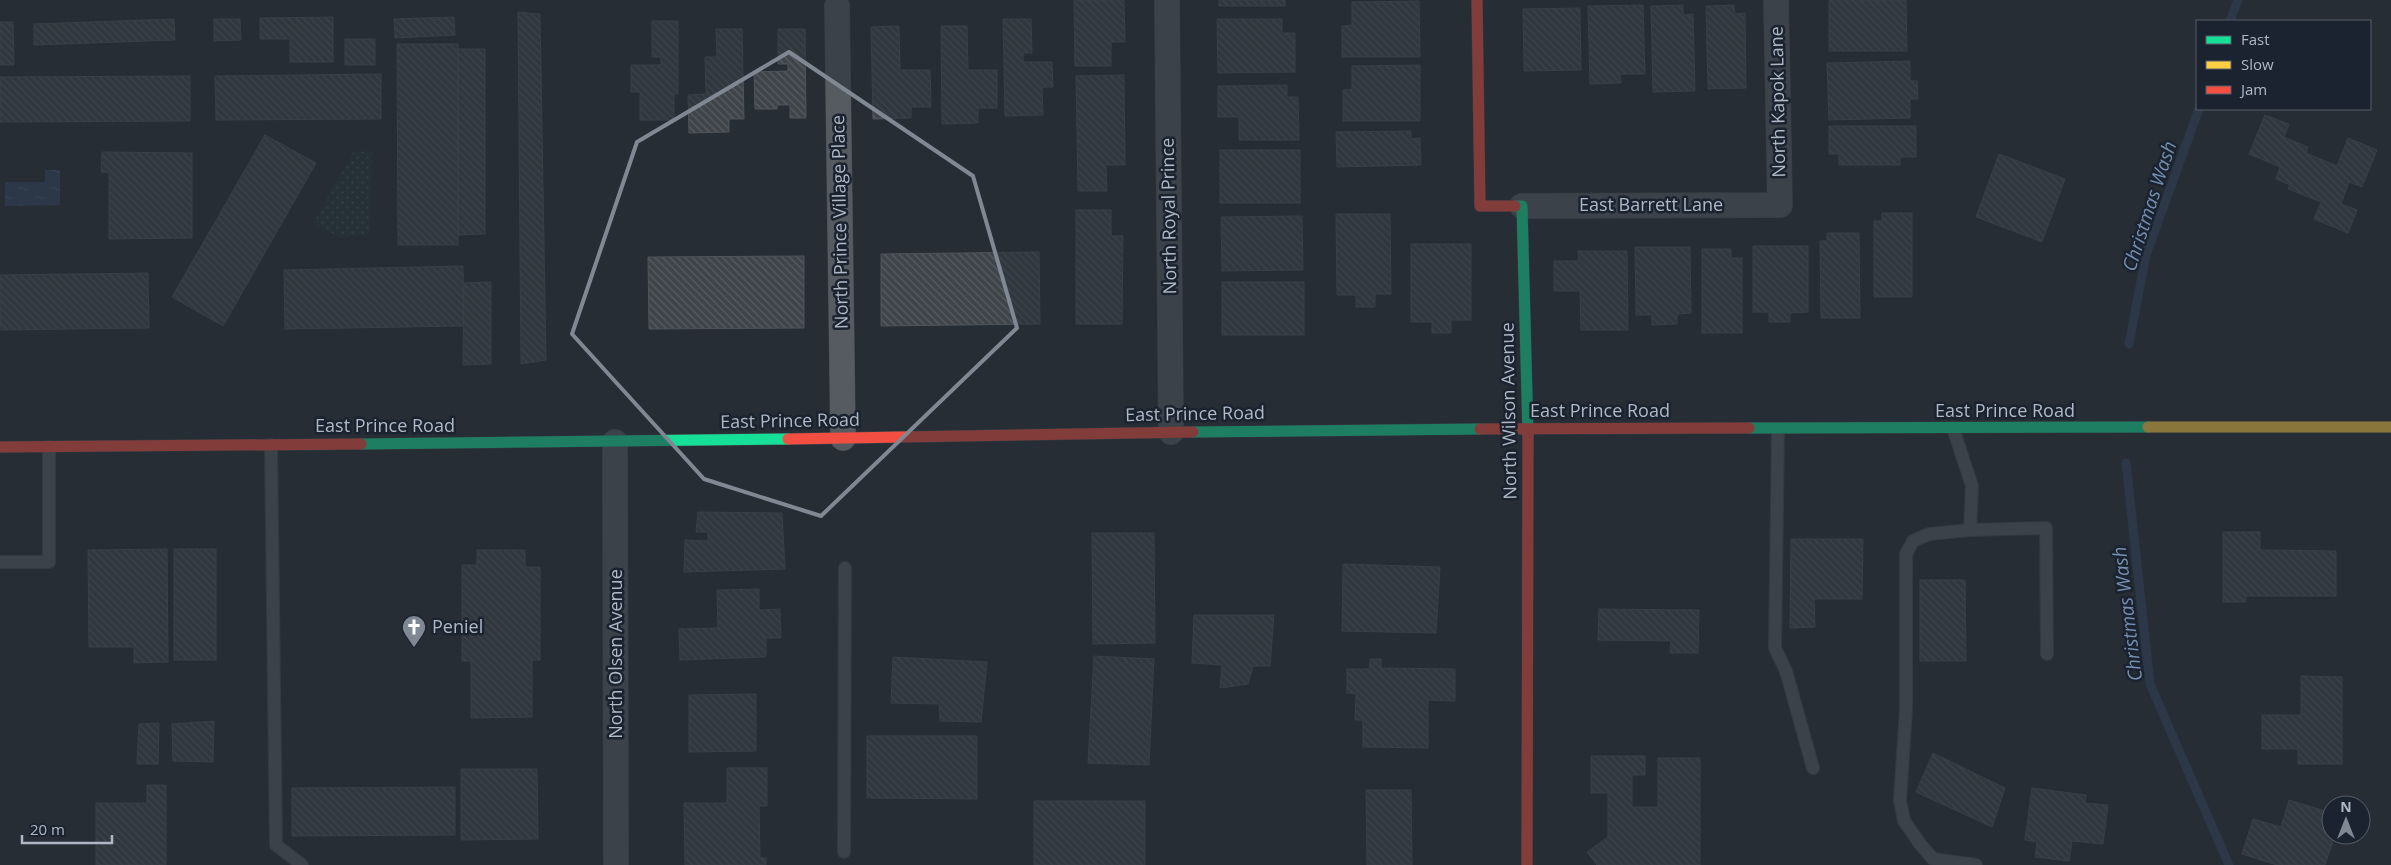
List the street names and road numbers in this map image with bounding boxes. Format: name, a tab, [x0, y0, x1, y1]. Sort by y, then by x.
street label: North Kapok Lane	[1764, 26, 1790, 178]
street label: North Prince Village Place	[825, 115, 853, 329]
street label: North Royal Prince	[1155, 138, 1181, 294]
street label: East Barrett Lane	[1579, 192, 1723, 216]
street label: North Wilson Avenue	[1494, 322, 1522, 500]
street label: East Prince Road	[1530, 398, 1670, 422]
street label: East Prince Road	[1935, 398, 2075, 422]
street label: East Prince Road	[1125, 400, 1265, 426]
street label: East Prince Road	[720, 407, 860, 433]
street label: East Prince Road	[315, 413, 455, 437]
street label: North Olsen Avenue	[603, 569, 627, 739]

